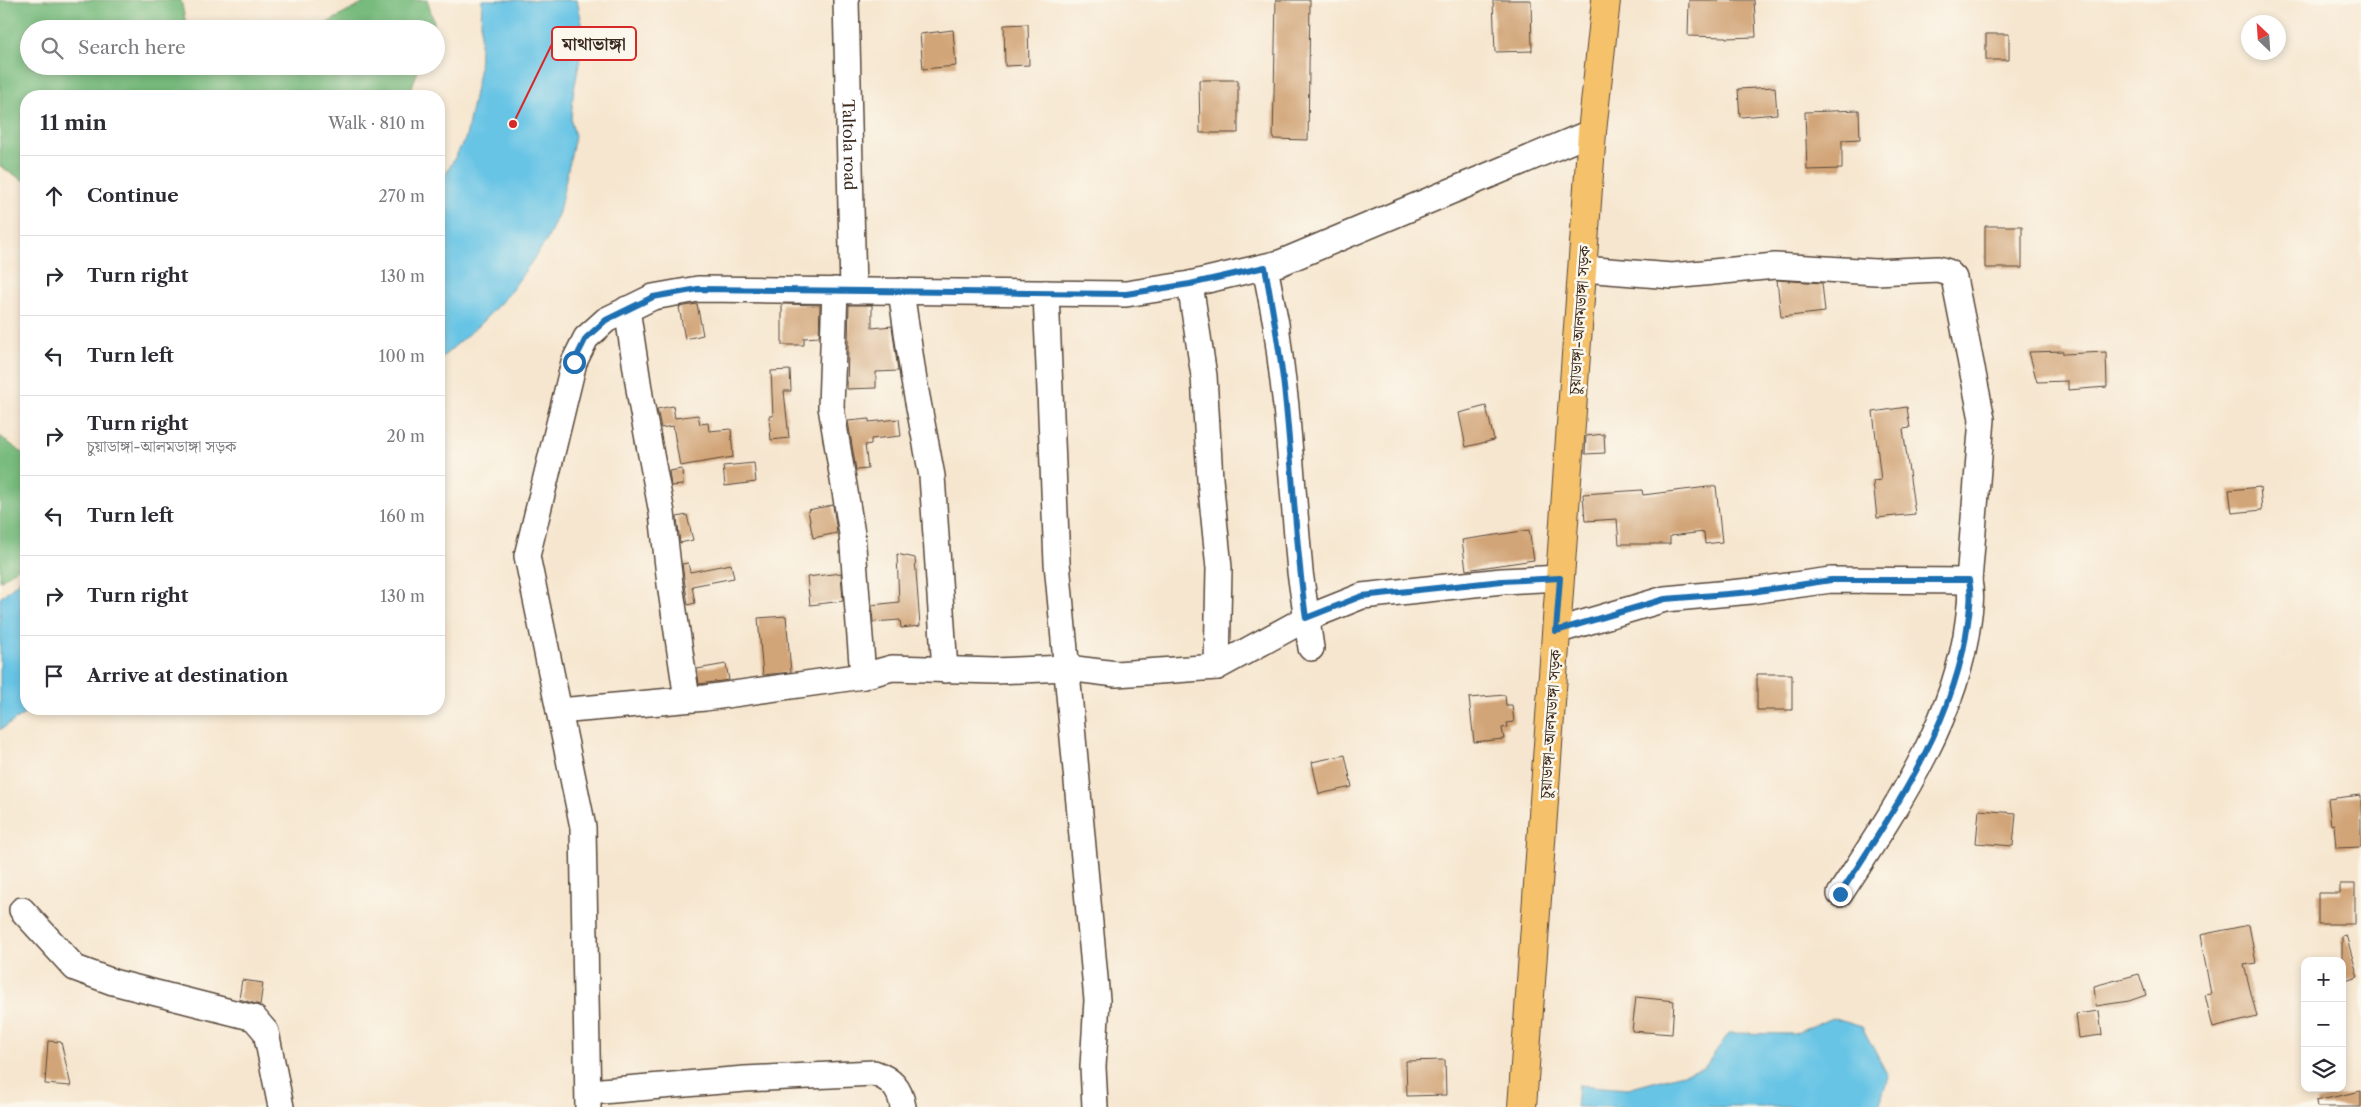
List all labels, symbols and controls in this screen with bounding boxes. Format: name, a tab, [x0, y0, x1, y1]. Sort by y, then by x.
north arrow	[2241, 15, 2286, 60]
search box	[20, 20, 445, 75]
callout: মাথাভাঙ্গা	[552, 27, 636, 60]
text: মাথাভাঙ্গা	[561, 33, 626, 55]
icon: search	[38, 34, 66, 62]
text: Search here	[78, 36, 186, 59]
street label: Taltola road	[838, 99, 861, 191]
text: 11 min	[40, 110, 107, 135]
text: Walk · 810 m	[328, 113, 425, 133]
icon: ahead	[40, 182, 68, 210]
text: Continue	[87, 184, 179, 207]
text: 270 m	[379, 186, 425, 206]
street label: চুয়াডাঙ্গা-আলমডাঙ্গা সড়ক	[1564, 244, 1595, 396]
icon: right	[40, 262, 68, 290]
text: Turn right	[87, 264, 188, 287]
text: 130 m	[380, 266, 425, 286]
icon: left	[40, 342, 68, 370]
text: Turn left	[87, 344, 174, 367]
text: 100 m	[379, 346, 425, 366]
route start	[563, 351, 586, 374]
text: Turn right	[87, 412, 188, 435]
icon: right	[40, 422, 68, 450]
text: 20 m	[386, 426, 425, 446]
text: চুয়াডাঙ্গা-আলমডাঙ্গা সড়ক	[87, 436, 236, 456]
icon: left	[40, 502, 68, 530]
text: Turn left	[87, 504, 174, 527]
text: 160 m	[380, 506, 425, 526]
icon: right	[40, 582, 68, 610]
text: Turn right	[87, 584, 188, 607]
text: 130 m	[380, 586, 425, 606]
street label: চুয়াডাঙ্গা-আলমডাঙ্গা সড়ক	[1535, 648, 1566, 800]
icon: arrive	[40, 662, 68, 690]
text: Arrive at destination	[87, 664, 288, 687]
route end	[1829, 883, 1852, 906]
map controls	[2301, 957, 2346, 1092]
button: +	[2301, 957, 2346, 1002]
button: −	[2301, 1002, 2346, 1047]
button: layers	[2301, 1047, 2346, 1092]

